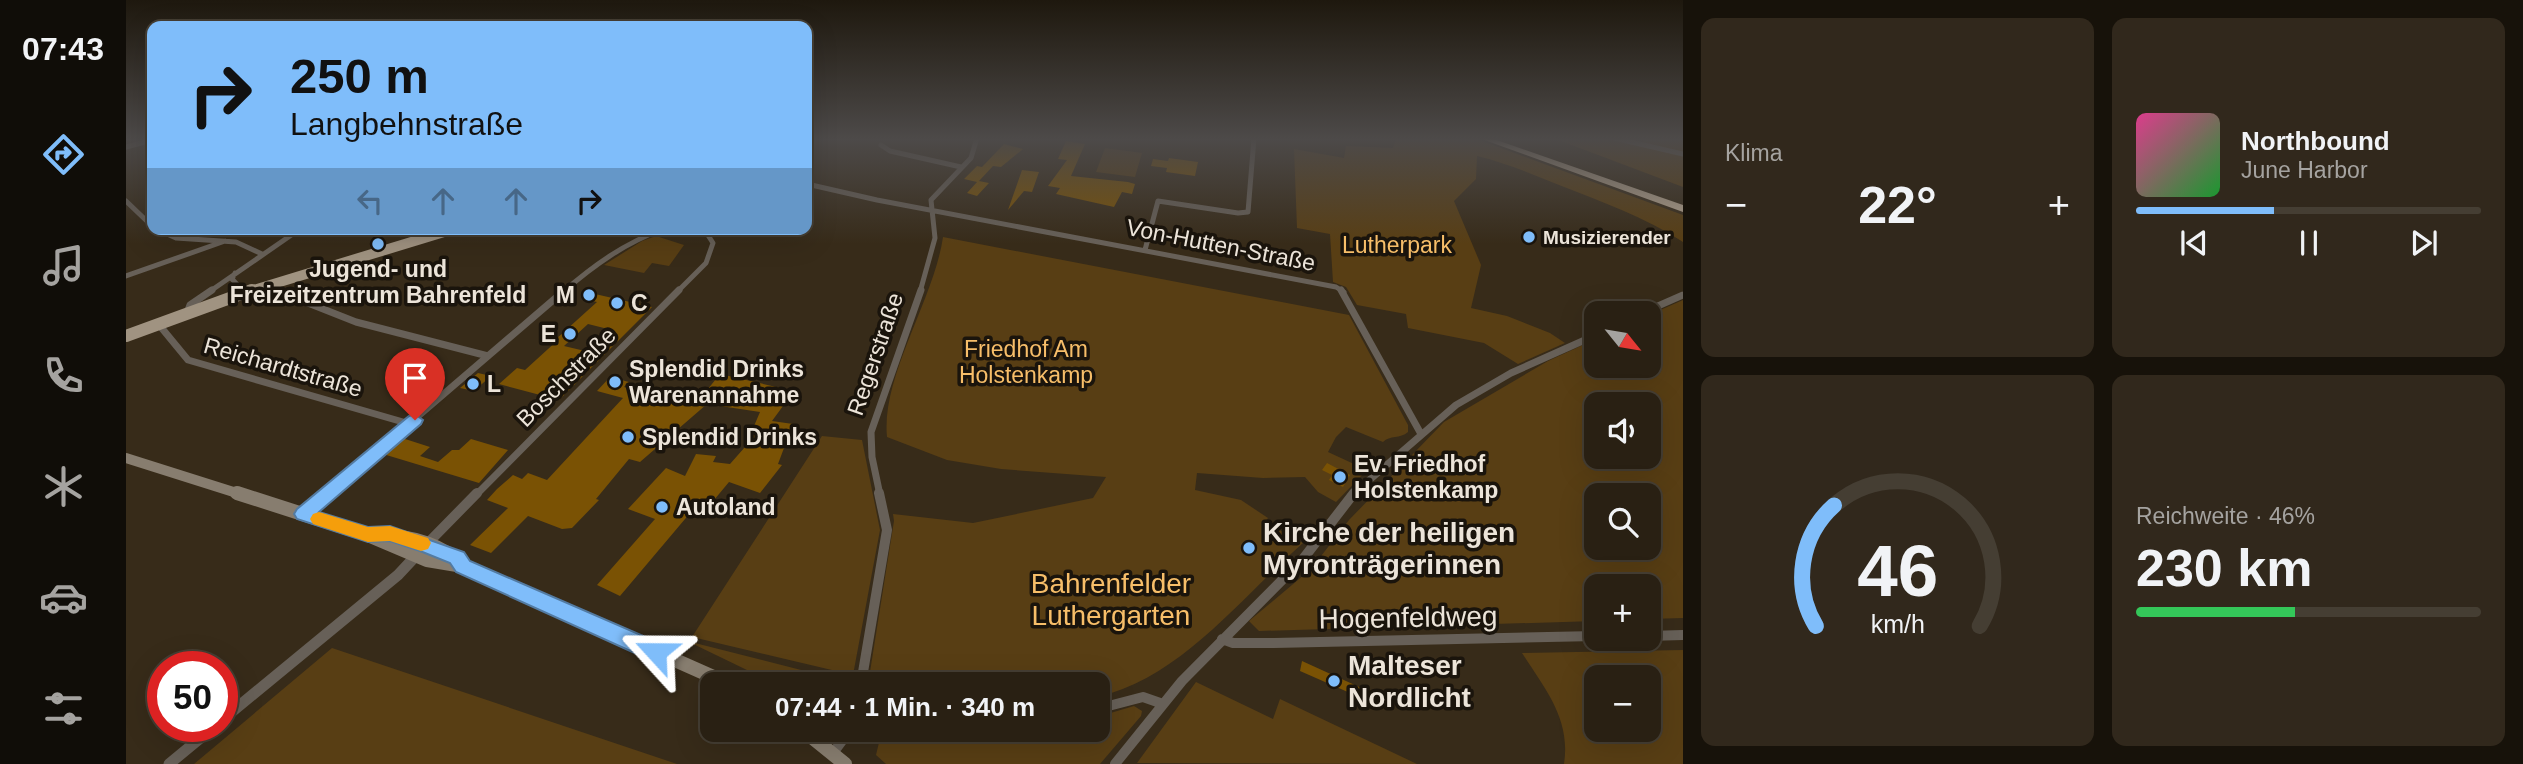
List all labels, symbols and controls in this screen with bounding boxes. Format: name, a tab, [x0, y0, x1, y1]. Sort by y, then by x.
text: 07:43	[22, 31, 104, 67]
icon: right	[175, 49, 266, 140]
text: 250 m	[290, 49, 429, 103]
text: Langbehnstraße	[290, 106, 523, 142]
text: Northbound	[2241, 126, 2390, 156]
icon: directions	[39, 130, 88, 179]
text: Klima	[1725, 140, 1783, 166]
text: June Harbor	[2241, 157, 2368, 183]
text: 22°	[1858, 176, 1937, 234]
icon: left	[351, 182, 389, 220]
icon: ahead	[424, 182, 462, 220]
icon: ahead	[497, 182, 535, 220]
icon: right	[570, 182, 608, 220]
text: −	[1725, 184, 1747, 226]
text: +	[2048, 184, 2070, 226]
street label: Von-Hutten-Straße	[1124, 214, 1318, 276]
icon: previous	[2175, 224, 2213, 262]
icon: pause	[2290, 224, 2328, 262]
icon: next	[2405, 224, 2443, 262]
place label: Musizierender	[1543, 227, 1671, 248]
marker: Musizierender	[1521, 229, 1537, 245]
park label: Lutherpark	[1342, 232, 1452, 258]
marker: Jugend- und Freizeitzentrum Bahrenfeld	[370, 236, 386, 252]
icon: music	[39, 241, 88, 290]
place label: Jugend- und Freizeitzentrum Bahrenfeld	[230, 256, 526, 308]
place label: M	[556, 282, 575, 308]
marker: M	[581, 287, 597, 303]
street label: Regerstraße	[842, 289, 908, 419]
place label: C	[631, 290, 648, 316]
marker: C	[609, 295, 625, 311]
north arrow	[1584, 301, 1661, 378]
map controls	[1584, 301, 1661, 742]
place label: E	[541, 321, 556, 347]
street label: Boschstraße	[511, 322, 621, 432]
marker: E	[562, 326, 578, 342]
street label: Reichardtstraße	[201, 332, 365, 402]
park label: Friedhof Am Holstenkamp	[959, 336, 1093, 388]
pin	[385, 348, 445, 420]
icon: phone	[39, 351, 88, 400]
place label: Splendid Drinks Warenannahme	[629, 356, 804, 408]
icon: arrive	[396, 359, 434, 397]
place label: L	[487, 371, 501, 397]
marker: Splendid Drinks Warenannahme	[607, 374, 623, 390]
marker: L	[465, 376, 481, 392]
button: sound	[1584, 392, 1661, 469]
place label: Splendid Drinks	[642, 424, 817, 450]
marker: Splendid Drinks	[620, 429, 636, 445]
place label: Ev. Friedhof Holstenkamp	[1354, 451, 1498, 503]
icon: climate	[39, 462, 88, 511]
marker: Ev. Friedhof Holstenkamp	[1332, 469, 1348, 485]
button: search	[1584, 483, 1661, 560]
place label: Autoland	[676, 494, 776, 520]
marker: Autoland	[654, 499, 670, 515]
text: Reichweite · 46%	[2136, 503, 2315, 529]
place label: Kirche der heiligen Myronträgerinnen	[1263, 517, 1515, 580]
text: 46	[1857, 531, 1938, 612]
text: 230 km	[2136, 539, 2312, 597]
marker: Kirche der heiligen Myronträgerinnen	[1241, 540, 1257, 556]
park label: Bahrenfelder Luthergarten	[1031, 568, 1191, 631]
icon: car	[39, 573, 88, 622]
button: +	[1584, 574, 1661, 651]
street label: Hogenfeldweg	[1318, 600, 1498, 635]
text: km/h	[1870, 610, 1925, 638]
position arrow	[619, 615, 693, 689]
place label: Malteser Nordlicht	[1348, 650, 1471, 713]
speed limit sign: 50	[147, 651, 238, 742]
button: −	[1584, 665, 1661, 742]
marker: Malteser Nordlicht	[1326, 673, 1342, 689]
icon: filters	[39, 684, 88, 733]
text: 07:44 · 1 Min. · 340 m	[775, 692, 1035, 722]

